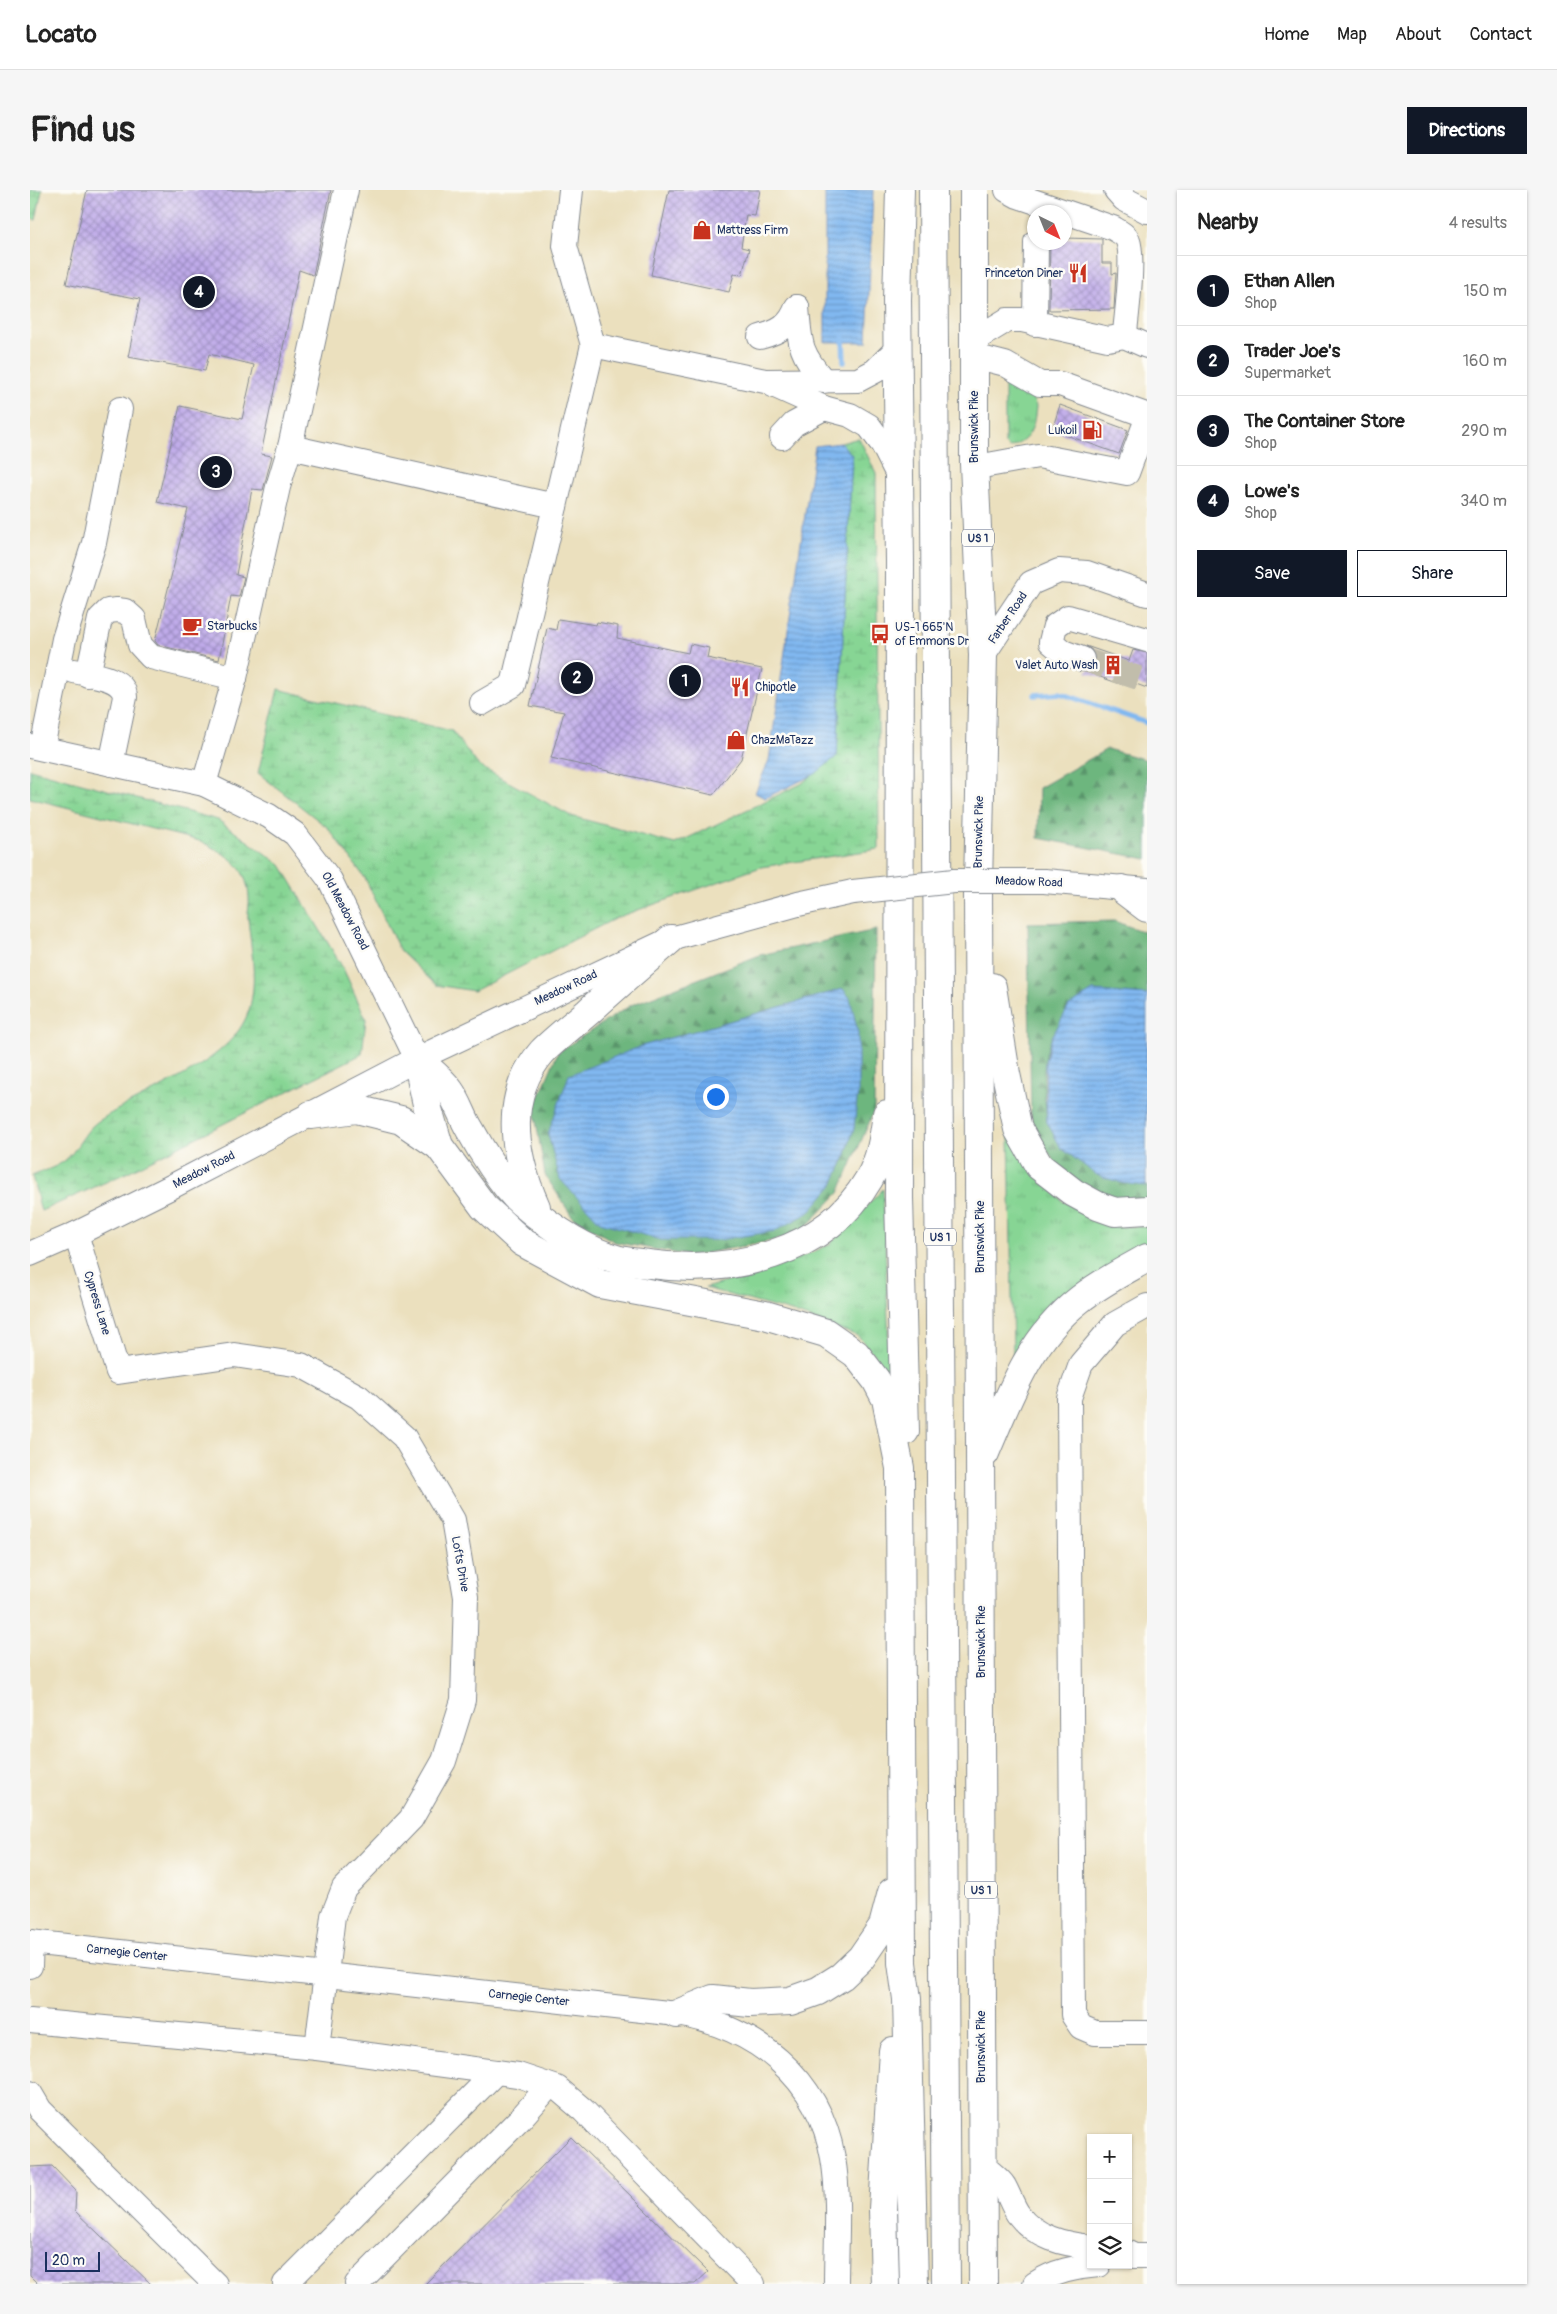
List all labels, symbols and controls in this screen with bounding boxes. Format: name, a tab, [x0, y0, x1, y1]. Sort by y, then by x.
text: Locato	[25, 20, 97, 49]
text: Home	[1264, 23, 1309, 46]
text: Map	[1337, 23, 1367, 46]
text: About	[1395, 23, 1441, 46]
text: Contact	[1469, 23, 1532, 46]
button: Directions	[1407, 107, 1527, 154]
text: Find us	[30, 108, 135, 152]
north arrow	[1027, 205, 1072, 250]
text: Nearby	[1197, 209, 1258, 236]
text: 4 results	[1449, 213, 1507, 233]
shop icon: Mattress Firm	[691, 219, 713, 241]
place label: Mattress Firm	[717, 223, 788, 238]
restaurant icon: Princeton Diner	[1067, 262, 1089, 284]
place label: Princeton Diner	[984, 266, 1064, 281]
text: Ethan Allen	[1244, 269, 1335, 293]
pin: 4	[183, 273, 215, 311]
text: 1	[1210, 281, 1216, 301]
text: 150 m	[1463, 281, 1507, 301]
text: Shop	[1244, 293, 1277, 313]
text: Trader Joe's	[1244, 339, 1340, 363]
text: 2	[1209, 351, 1217, 371]
text: 160 m	[1463, 351, 1507, 371]
text: Supermarket	[1244, 363, 1331, 383]
street label: Brunswick Pike	[967, 391, 982, 463]
text: The Container Store	[1244, 409, 1405, 433]
fuel station icon: Lukoil	[1081, 419, 1103, 441]
text: 3	[1209, 421, 1217, 441]
text: 290 m	[1461, 421, 1507, 441]
place label: Lukoil	[1048, 423, 1077, 438]
text: Shop	[1244, 433, 1277, 453]
pin: 3	[200, 453, 232, 491]
text: Lowe's	[1244, 479, 1299, 503]
text: 4	[1208, 491, 1218, 511]
text: 340 m	[1460, 491, 1507, 511]
text: Shop	[1244, 503, 1277, 523]
road number: US 1	[962, 529, 994, 546]
button: Save	[1197, 550, 1347, 597]
button: Share	[1357, 550, 1507, 597]
street label: Farber Road	[985, 589, 1031, 647]
cafe icon: Starbucks	[181, 615, 203, 637]
place label: Starbucks	[207, 619, 258, 634]
place label: US-1 665'N of Emmons Dr	[895, 620, 970, 649]
bus stop icon: US-1 665'N of Emmons Dr	[869, 623, 891, 645]
building icon: Valet Auto Wash	[1102, 654, 1124, 676]
place label: Valet Auto Wash	[1015, 658, 1098, 673]
pin: 2	[561, 659, 593, 697]
pin: 1	[669, 662, 701, 700]
restaurant icon: Chipotle	[729, 676, 751, 698]
place label: Chipotle	[755, 680, 796, 695]
shop icon: ChazMaTazz	[725, 729, 747, 751]
place label: ChazMaTazz	[751, 733, 813, 748]
street label: Brunswick Pike	[971, 795, 987, 868]
street label: Old Meadow Road	[318, 869, 372, 953]
street label: Meadow Road	[995, 873, 1063, 891]
street label: Meadow Road	[532, 967, 600, 1009]
your location	[703, 1084, 729, 1110]
street label: Meadow Road	[170, 1148, 238, 1192]
street label: Brunswick Pike	[973, 1201, 988, 1273]
road number: US 1	[924, 1228, 956, 1246]
street label: Cypress Lane	[80, 1269, 114, 1337]
street label: Lofts Drive	[448, 1535, 472, 1593]
street label: Brunswick Pike	[974, 1606, 989, 1678]
road number: US 1	[965, 1882, 997, 1898]
street label: Carnegie Center	[86, 1941, 169, 1965]
street label: Carnegie Center	[488, 1986, 571, 2010]
street label: Brunswick Pike	[974, 2011, 989, 2083]
map controls	[1087, 2134, 1132, 2269]
button: +	[1087, 2134, 1132, 2179]
button: −	[1087, 2179, 1132, 2224]
button: layers	[1087, 2224, 1132, 2269]
scale bar	[45, 2249, 100, 2272]
text: 20 m	[52, 2252, 85, 2269]

